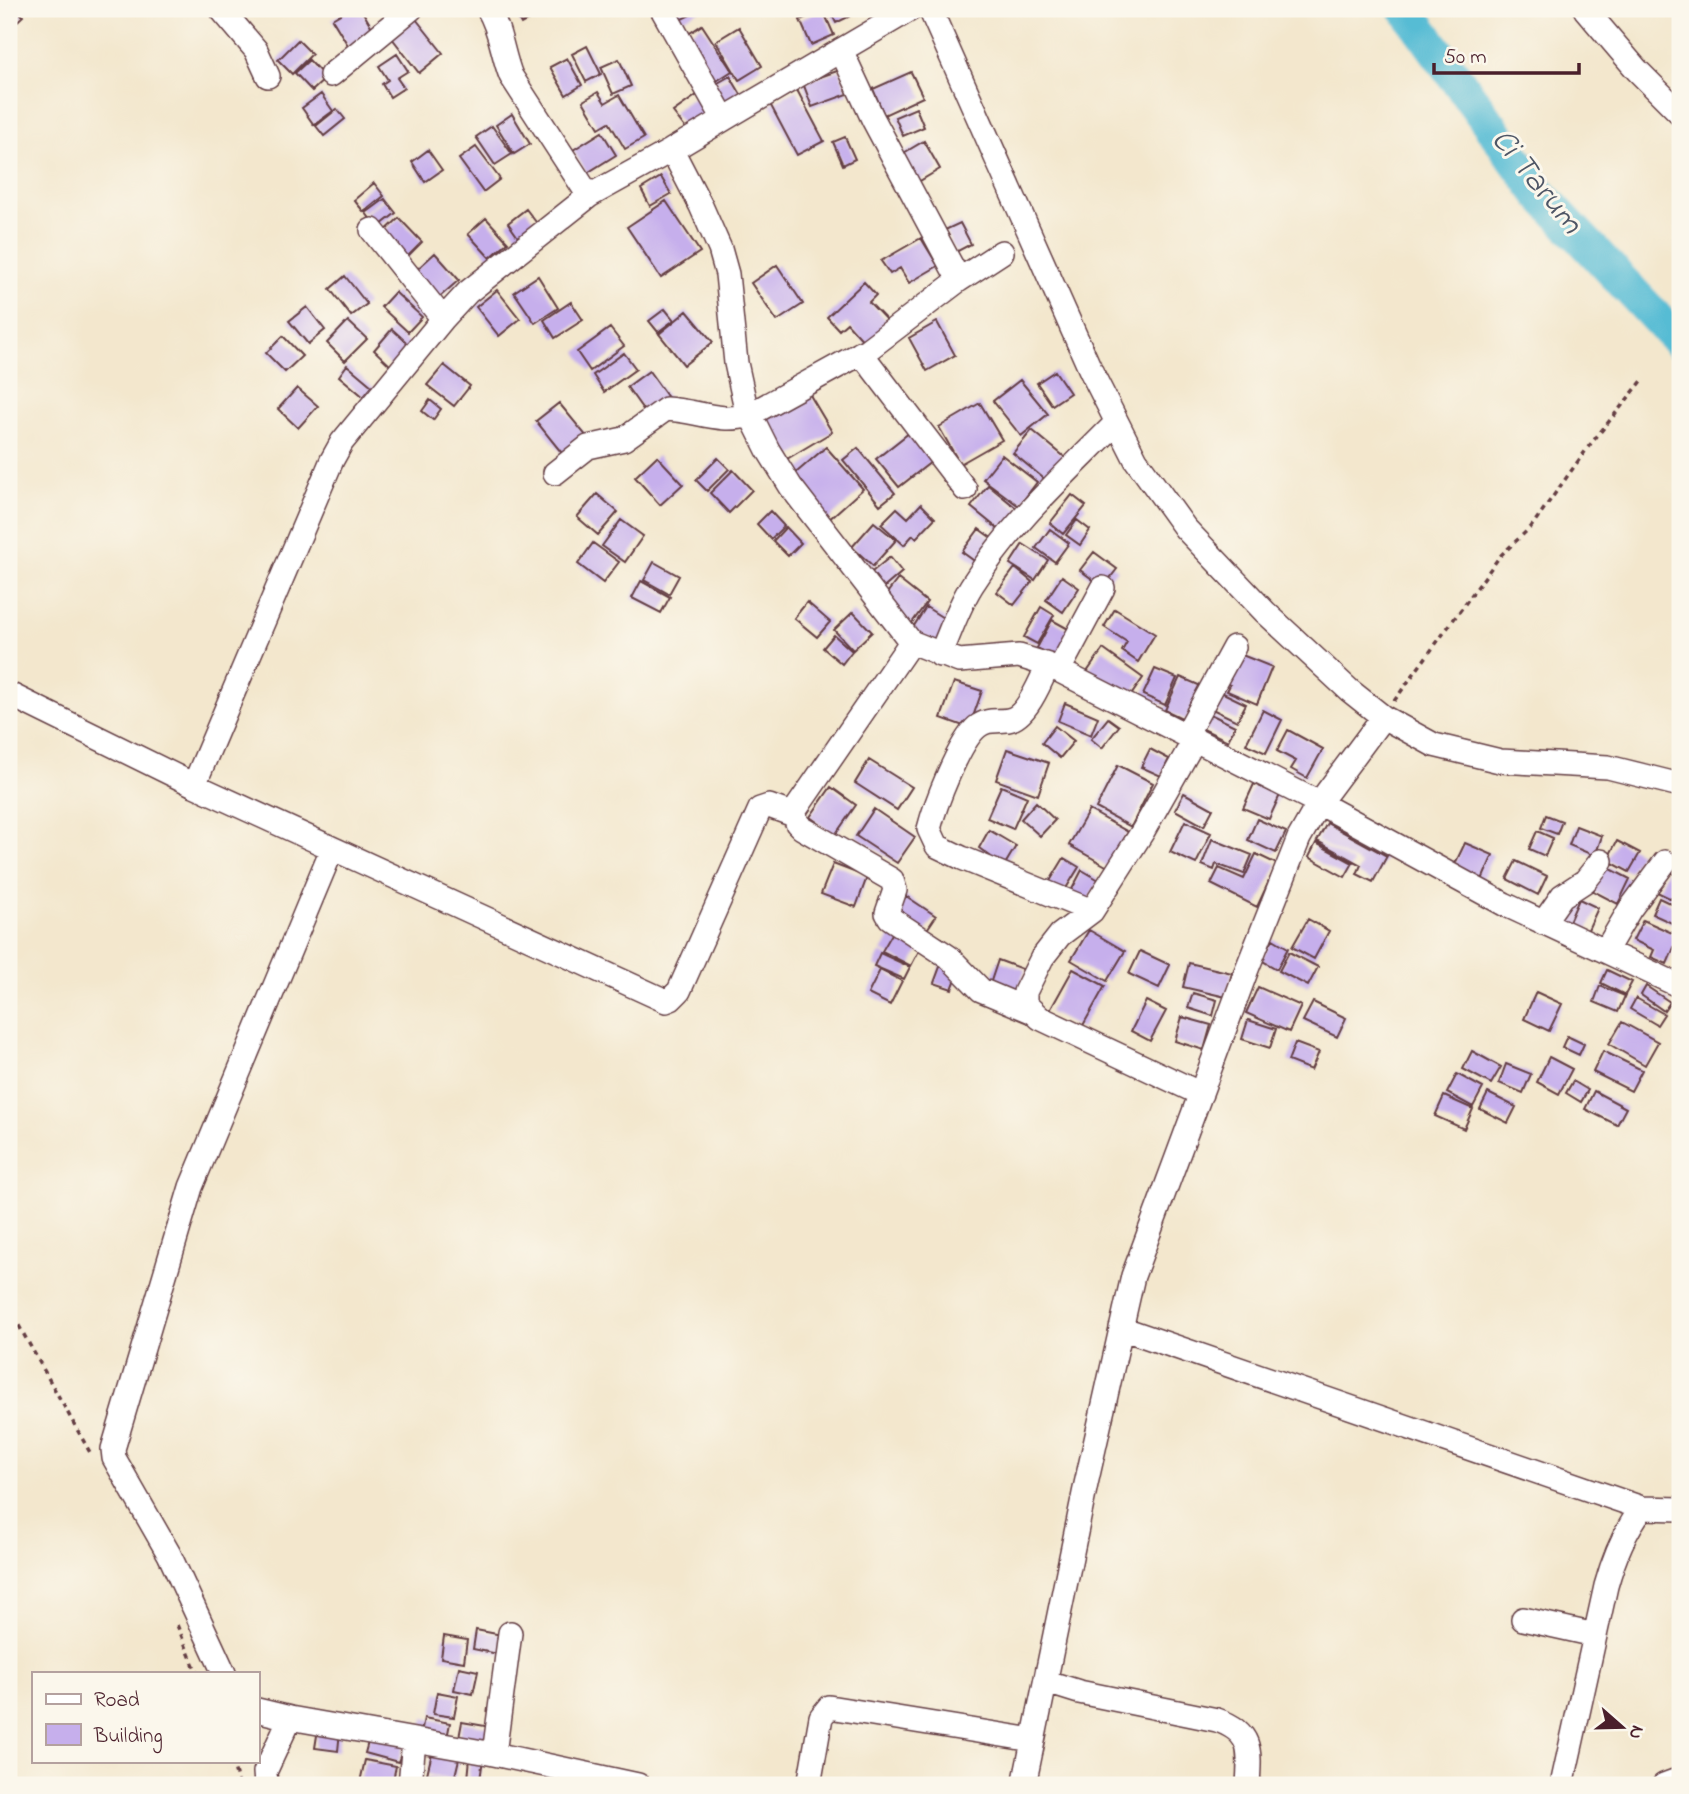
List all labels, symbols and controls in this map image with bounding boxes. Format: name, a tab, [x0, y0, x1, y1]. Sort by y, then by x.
scale bar	[1434, 32, 1579, 76]
text: 50 m	[1444, 43, 1487, 73]
water label: Ci Tarum	[1478, 119, 1594, 245]
legend	[32, 1672, 259, 1762]
text: Road	[94, 1686, 140, 1716]
north arrow	[1588, 1692, 1658, 1762]
text: N	[1621, 1721, 1651, 1743]
text: Building	[93, 1722, 163, 1754]

